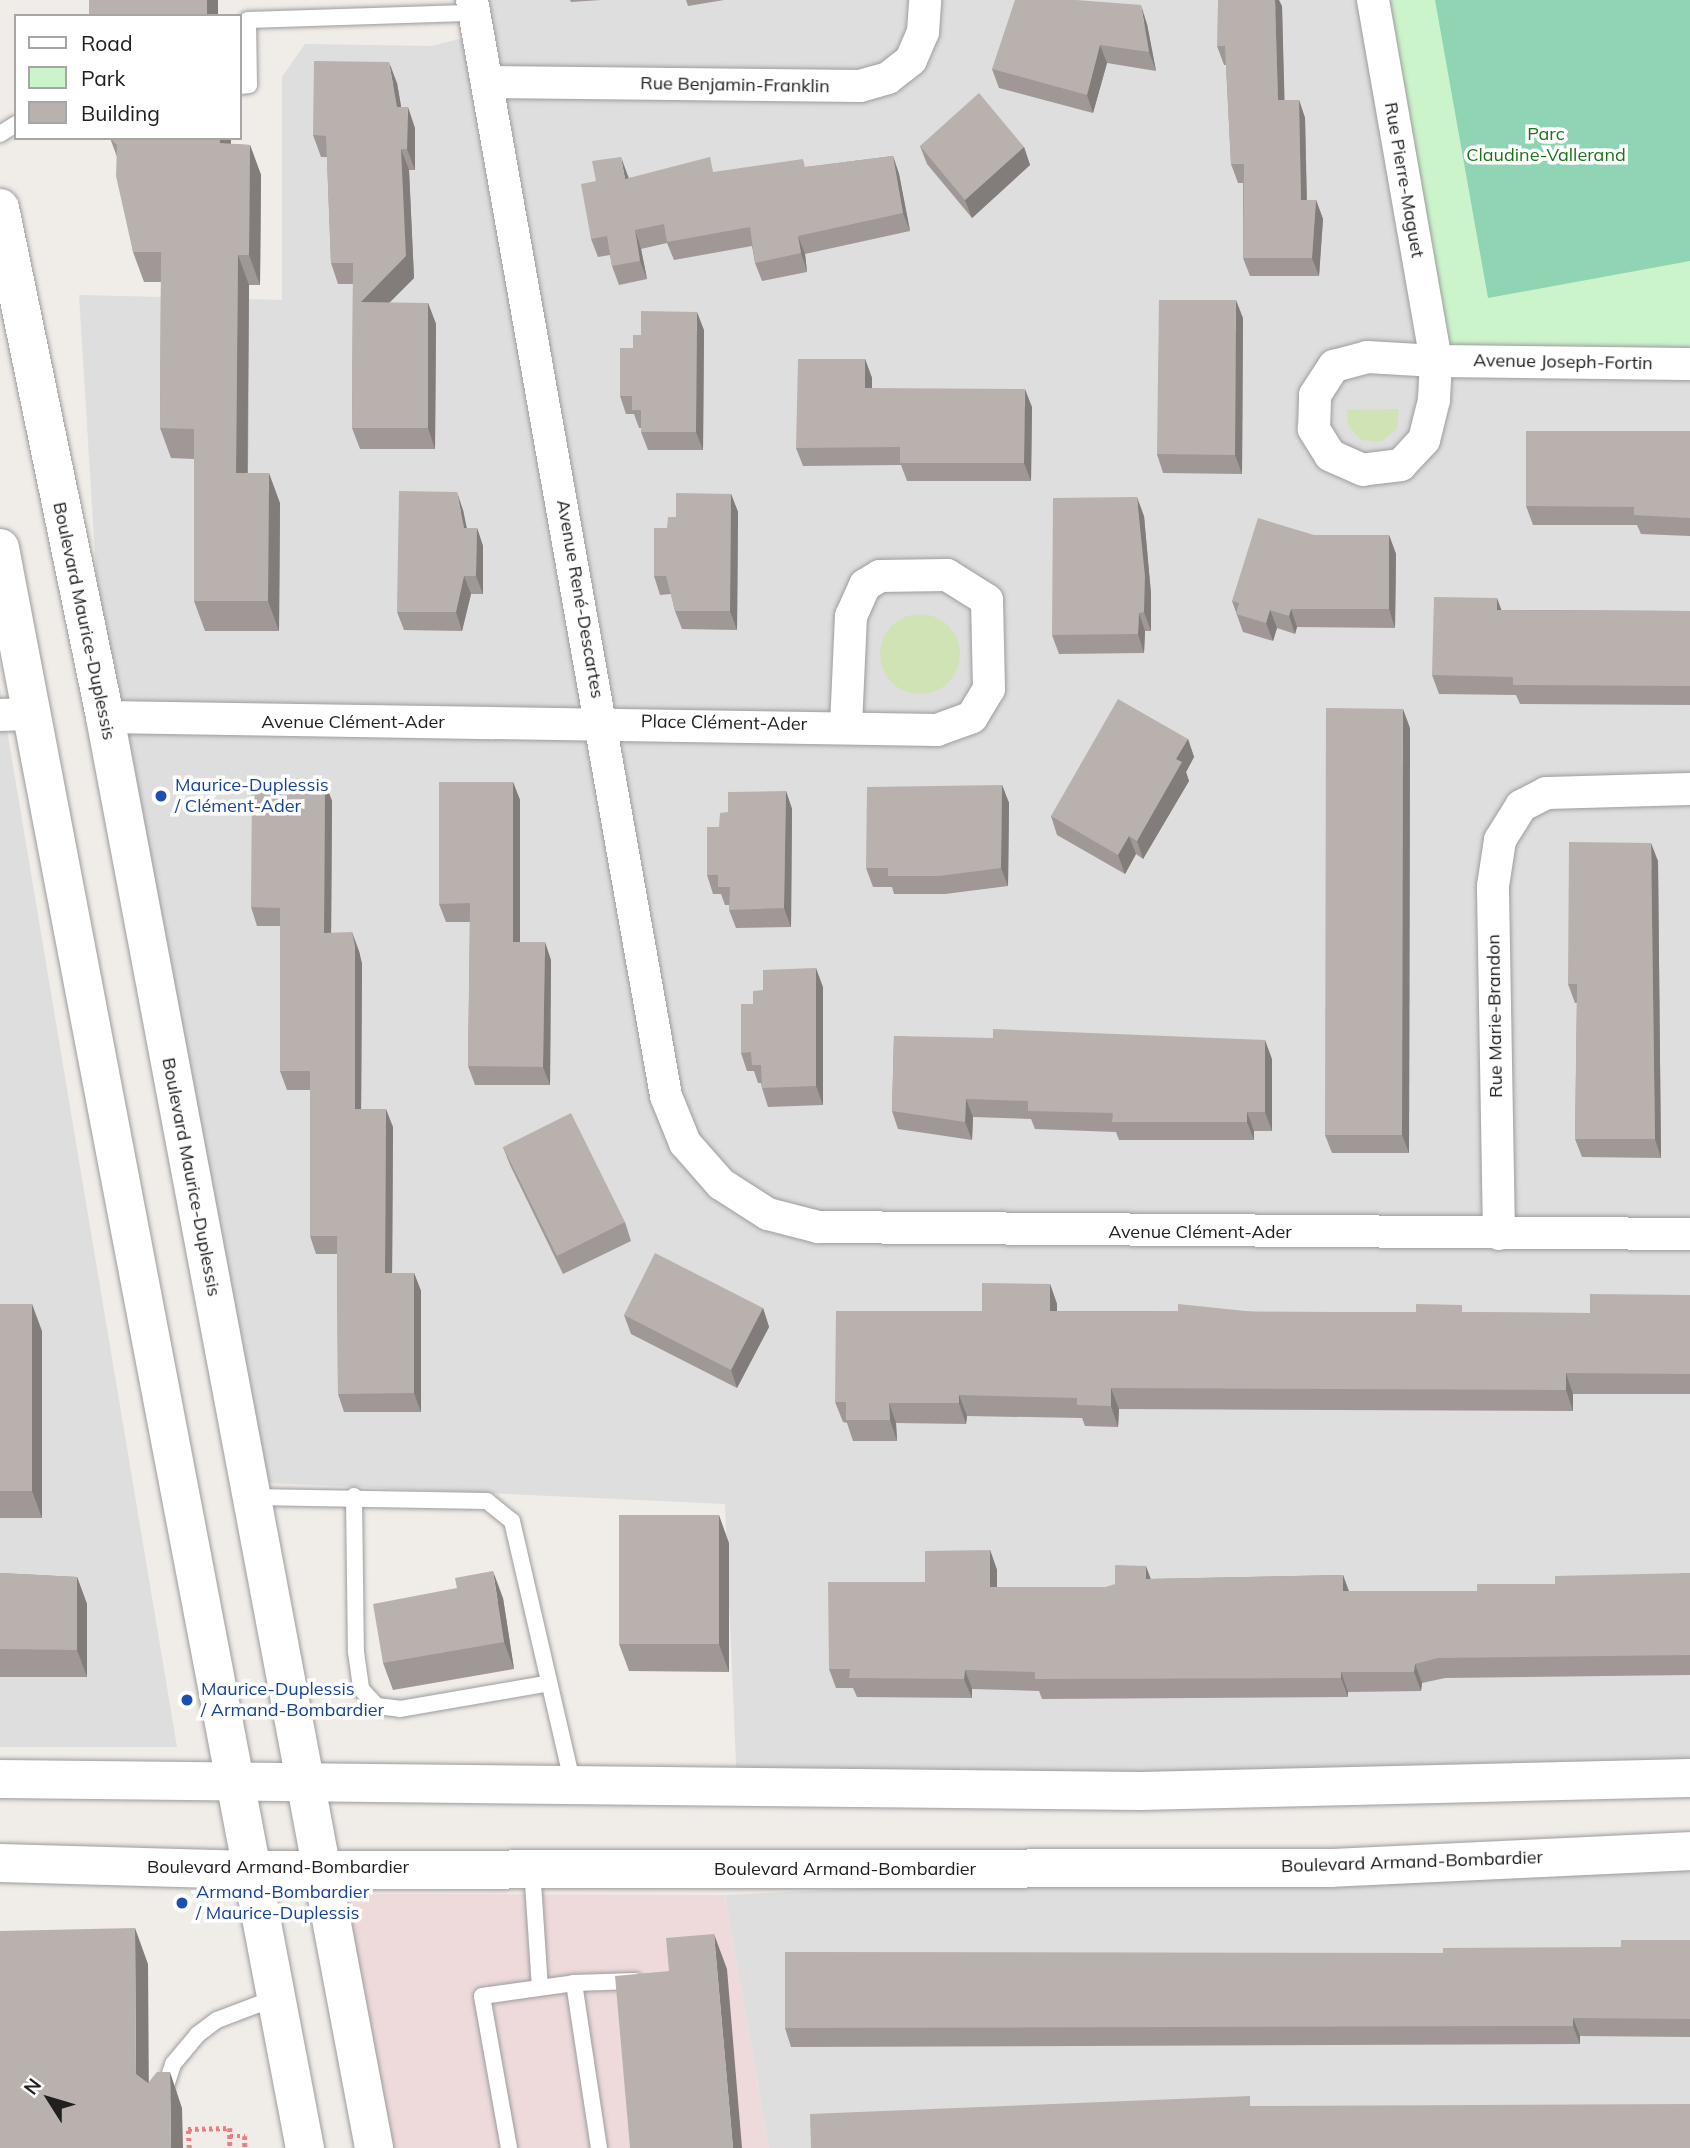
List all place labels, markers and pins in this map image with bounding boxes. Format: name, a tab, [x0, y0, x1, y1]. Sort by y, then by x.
place label: Maurice-Duplessis / Clément-Ader	[175, 775, 329, 818]
marker: Maurice-Duplessis / Clément-Ader	[153, 788, 169, 804]
place label: Maurice-Duplessis / Armand-Bombardier	[201, 1679, 384, 1722]
marker: Maurice-Duplessis / Armand-Bombardier	[179, 1692, 195, 1708]
place label: Armand-Bombardier / Maurice-Duplessis	[196, 1882, 369, 1924]
marker: Armand-Bombardier / Maurice-Duplessis	[174, 1895, 190, 1911]

